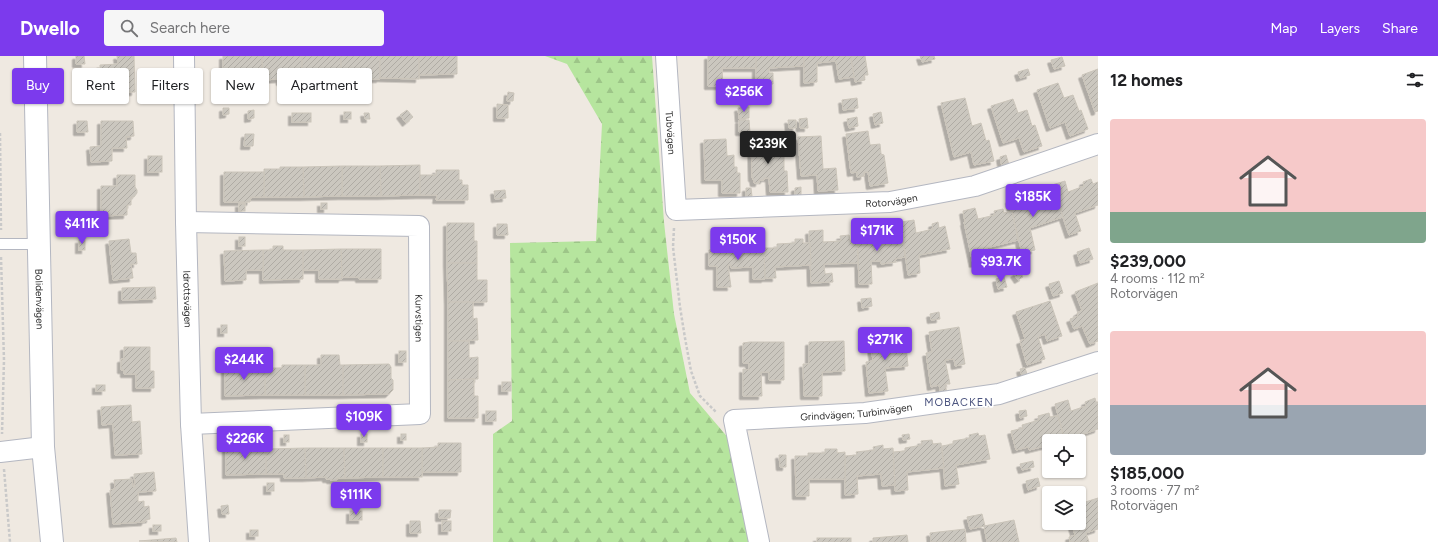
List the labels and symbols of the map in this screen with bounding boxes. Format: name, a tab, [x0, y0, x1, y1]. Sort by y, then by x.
pin: $256K	[716, 79, 772, 113]
street label: Tubvägen	[663, 111, 678, 155]
pin: $239K	[740, 131, 796, 165]
pin: $185K	[1005, 184, 1061, 218]
street label: Rotorvägen	[865, 191, 919, 210]
pin: $411K	[54, 211, 110, 245]
pin: $171K	[849, 218, 905, 252]
pin: $150K	[710, 227, 766, 261]
pin: $93.7K	[968, 249, 1034, 283]
street label: Bolidenvägen	[32, 269, 47, 330]
street label: Idrottsvägen	[180, 270, 195, 328]
street label: Kurvstigen	[412, 294, 426, 342]
pin: $271K	[857, 327, 913, 361]
pin: $244K	[216, 347, 272, 381]
district label: MOBACKEN	[924, 396, 994, 409]
street label: Grindvägen; Turbinvägen	[800, 400, 913, 423]
pin: $109K	[336, 404, 392, 438]
pin: $226K	[217, 426, 273, 460]
pin: $111K	[328, 482, 384, 516]

